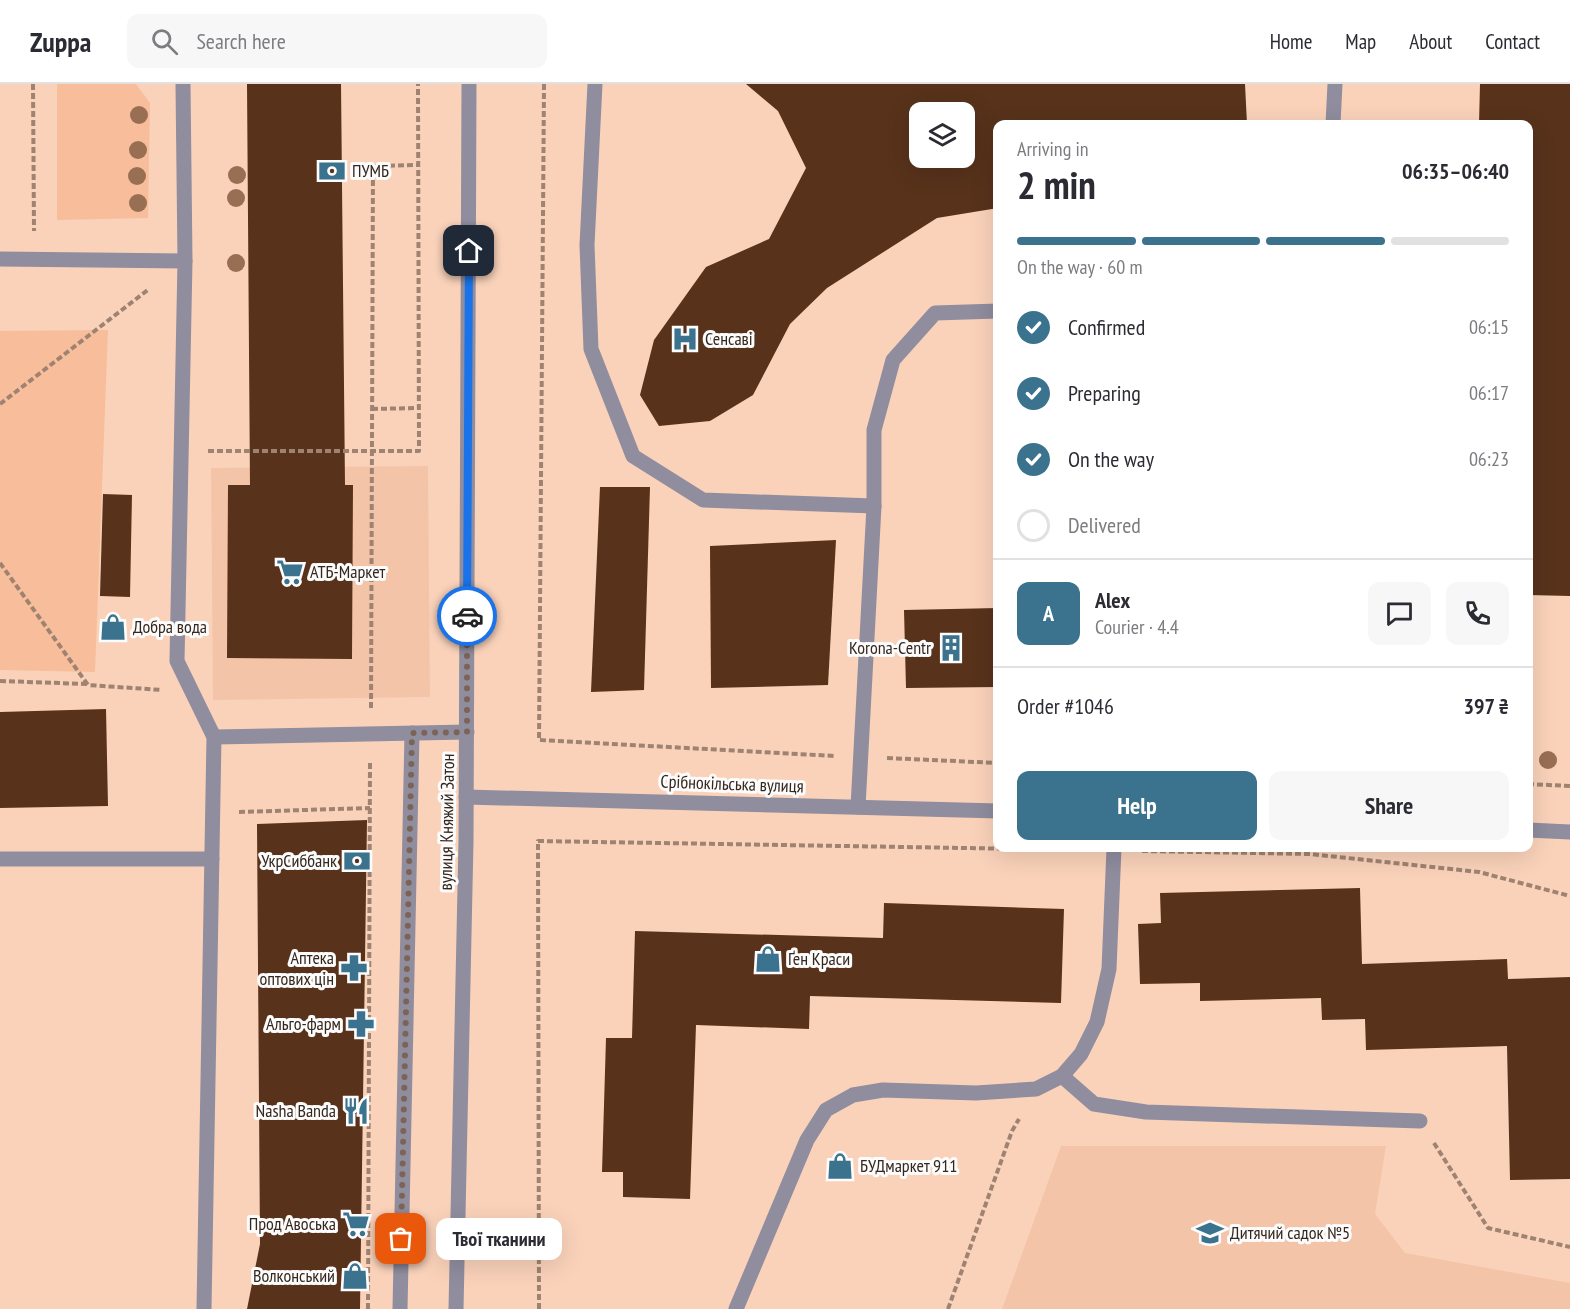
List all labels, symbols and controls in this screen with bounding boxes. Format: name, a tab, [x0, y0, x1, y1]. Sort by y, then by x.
search box	[127, 14, 547, 68]
text: Zuppa	[30, 23, 91, 60]
icon: search	[148, 25, 181, 58]
text: Search here	[196, 27, 286, 55]
text: Home	[1270, 28, 1312, 55]
text: Map	[1345, 28, 1376, 55]
text: About	[1409, 28, 1452, 55]
text: Contact	[1485, 28, 1540, 55]
map controls	[909, 102, 975, 168]
button: layers	[909, 102, 975, 168]
text: Arriving in	[1017, 136, 1089, 162]
bank icon: ПУМБ	[317, 156, 347, 186]
text: 06:35–06:40	[1402, 157, 1509, 185]
place label: ПУМБ	[352, 159, 389, 182]
text: 2 min	[1017, 159, 1096, 210]
pin	[443, 225, 494, 276]
icon: home	[452, 234, 485, 267]
text: On the way · 60 m	[1017, 254, 1143, 280]
icon: check	[1017, 311, 1050, 344]
text: Confirmed	[1068, 313, 1145, 341]
text: 06:15	[1469, 314, 1509, 340]
hospital icon: Сенсаві	[670, 324, 700, 354]
place label: Сенсаві	[705, 327, 753, 350]
icon: check	[1017, 377, 1050, 410]
text: Preparing	[1068, 379, 1141, 407]
text: 06:17	[1469, 380, 1509, 406]
icon: check	[1017, 443, 1050, 476]
text: On the way	[1068, 445, 1154, 473]
text: 06:23	[1469, 446, 1509, 472]
text: Delivered	[1068, 511, 1141, 539]
supermarket icon: АТБ-Маркет	[275, 557, 305, 587]
place label: АТБ-Маркет	[310, 560, 386, 583]
button: chat	[1368, 582, 1431, 645]
button: phone	[1446, 582, 1509, 645]
courier	[437, 586, 497, 646]
text: Alex	[1095, 586, 1130, 614]
text: A	[1043, 599, 1054, 627]
icon: car	[451, 600, 484, 633]
shop icon: Добра вода	[98, 612, 128, 642]
text: Courier · 4.4	[1095, 614, 1179, 640]
place label: Добра вода	[133, 615, 207, 638]
building icon: Korona-Centr	[936, 633, 966, 663]
place label: Korona-Centr	[849, 636, 931, 659]
text: Order #1046	[1017, 692, 1114, 720]
text: 397 ₴	[1463, 692, 1509, 720]
street label: вулиця Княжий Затон	[434, 753, 459, 891]
street label: Срібнокільська вулиця	[660, 770, 804, 797]
button: Help	[1017, 771, 1257, 840]
button: Share	[1269, 771, 1509, 840]
bank icon: УкрСиббанк	[342, 846, 372, 876]
place label: УкрСиббанк	[261, 849, 337, 872]
shop icon: Ґен Краси	[753, 944, 783, 974]
place label: Аптека оптових цін	[259, 946, 334, 990]
place label: Ґен Краси	[788, 947, 850, 970]
pharmacy icon: Аптека оптових цін	[339, 953, 369, 983]
pharmacy icon: Альго-фарм	[346, 1009, 376, 1039]
place label: Альго-фарм	[266, 1012, 341, 1035]
restaurant icon: Nasha Banda	[341, 1096, 371, 1126]
place label: Nasha Banda	[256, 1099, 336, 1122]
shop icon: БУДмаркет 911	[825, 1151, 855, 1181]
place label: БУДмаркет 911	[860, 1154, 957, 1177]
supermarket icon: Прод Авоська	[341, 1209, 371, 1239]
place label: Прод Авоська	[249, 1212, 336, 1235]
pin	[375, 1213, 426, 1264]
callout: Твої тканини	[437, 1218, 563, 1260]
school or university icon: Дитячий садок №5	[1195, 1218, 1225, 1248]
place label: Дитячий садок №5	[1230, 1221, 1350, 1244]
icon: bag	[384, 1222, 417, 1255]
text: Твої тканини	[452, 1226, 546, 1252]
shop icon: Волконський	[340, 1261, 370, 1291]
place label: Волконський	[253, 1264, 335, 1287]

